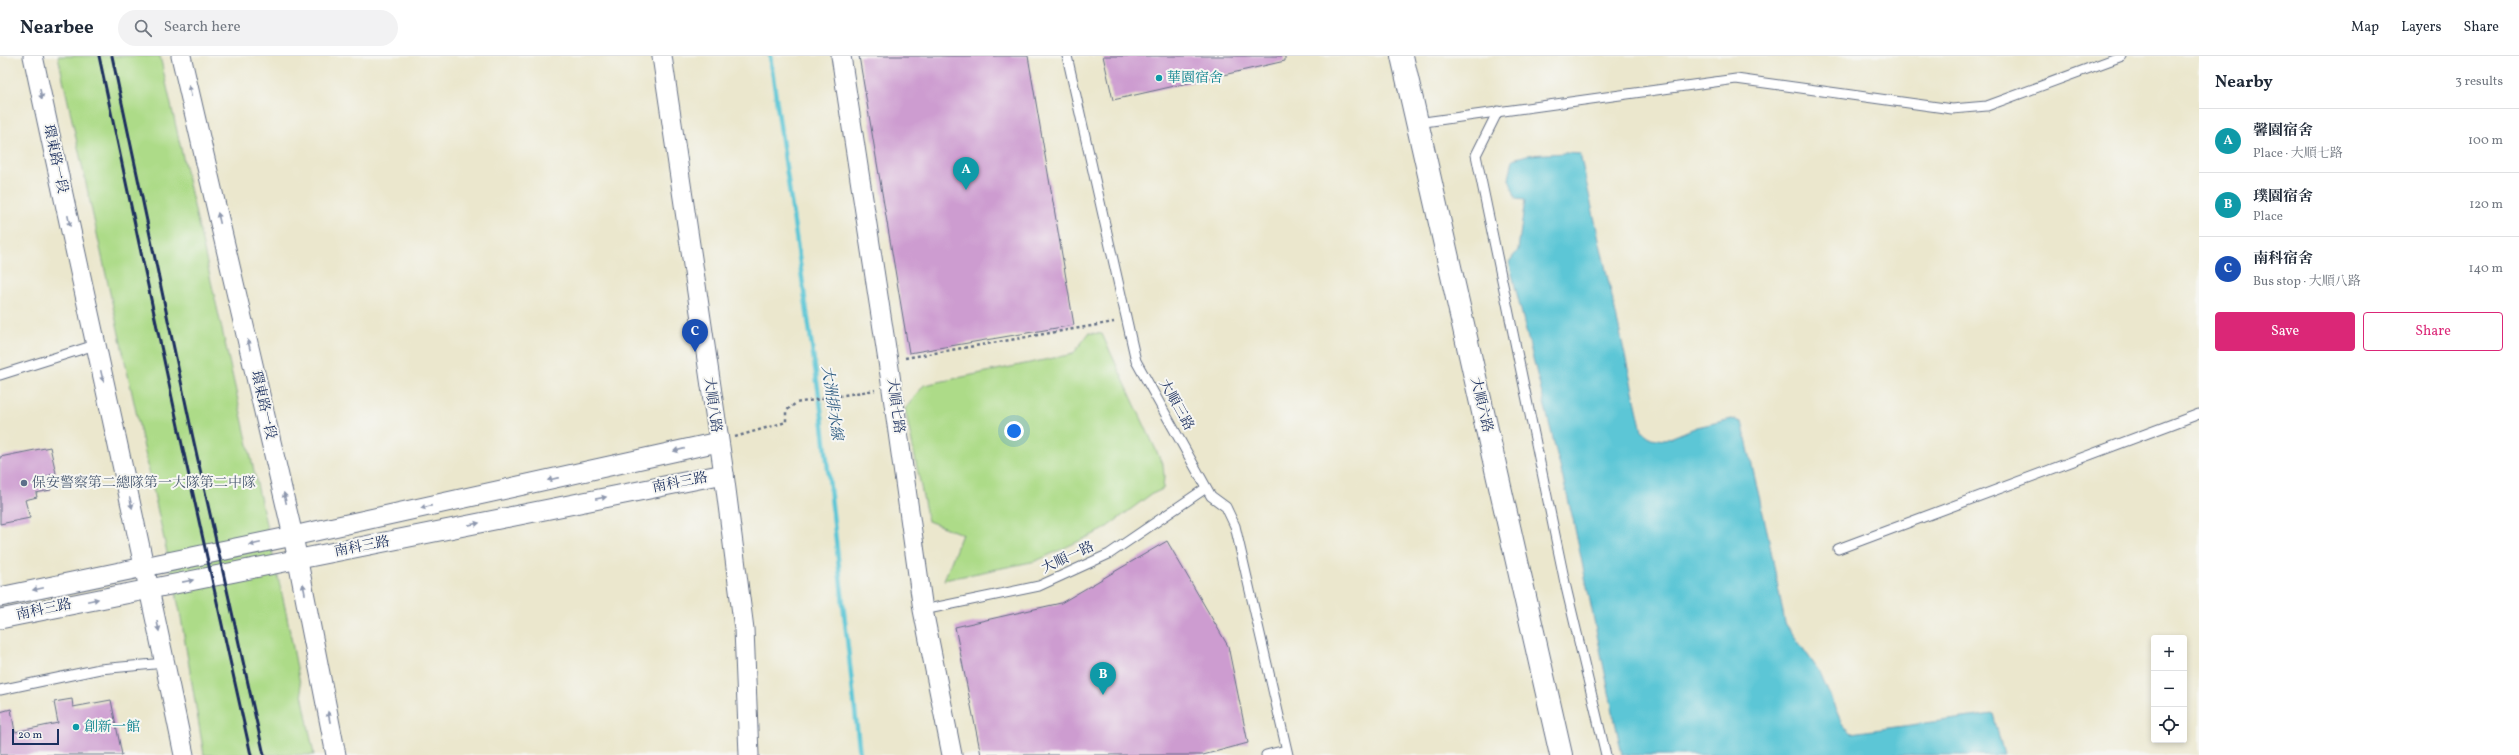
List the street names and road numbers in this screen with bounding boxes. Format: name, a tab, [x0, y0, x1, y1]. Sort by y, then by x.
street label: 環東路一段	[38, 123, 72, 195]
street label: 環東路一段	[246, 369, 280, 441]
street label: 大順八路	[699, 376, 725, 434]
street label: 大順三路	[1154, 376, 1198, 434]
street label: 大順六路	[1465, 376, 1497, 434]
street label: 大順七路	[882, 377, 908, 435]
street label: 南科三路	[651, 468, 709, 498]
street label: 南科三路	[333, 532, 391, 562]
street label: 大順一路	[1039, 538, 1097, 578]
street label: 南科三路	[15, 595, 73, 625]

